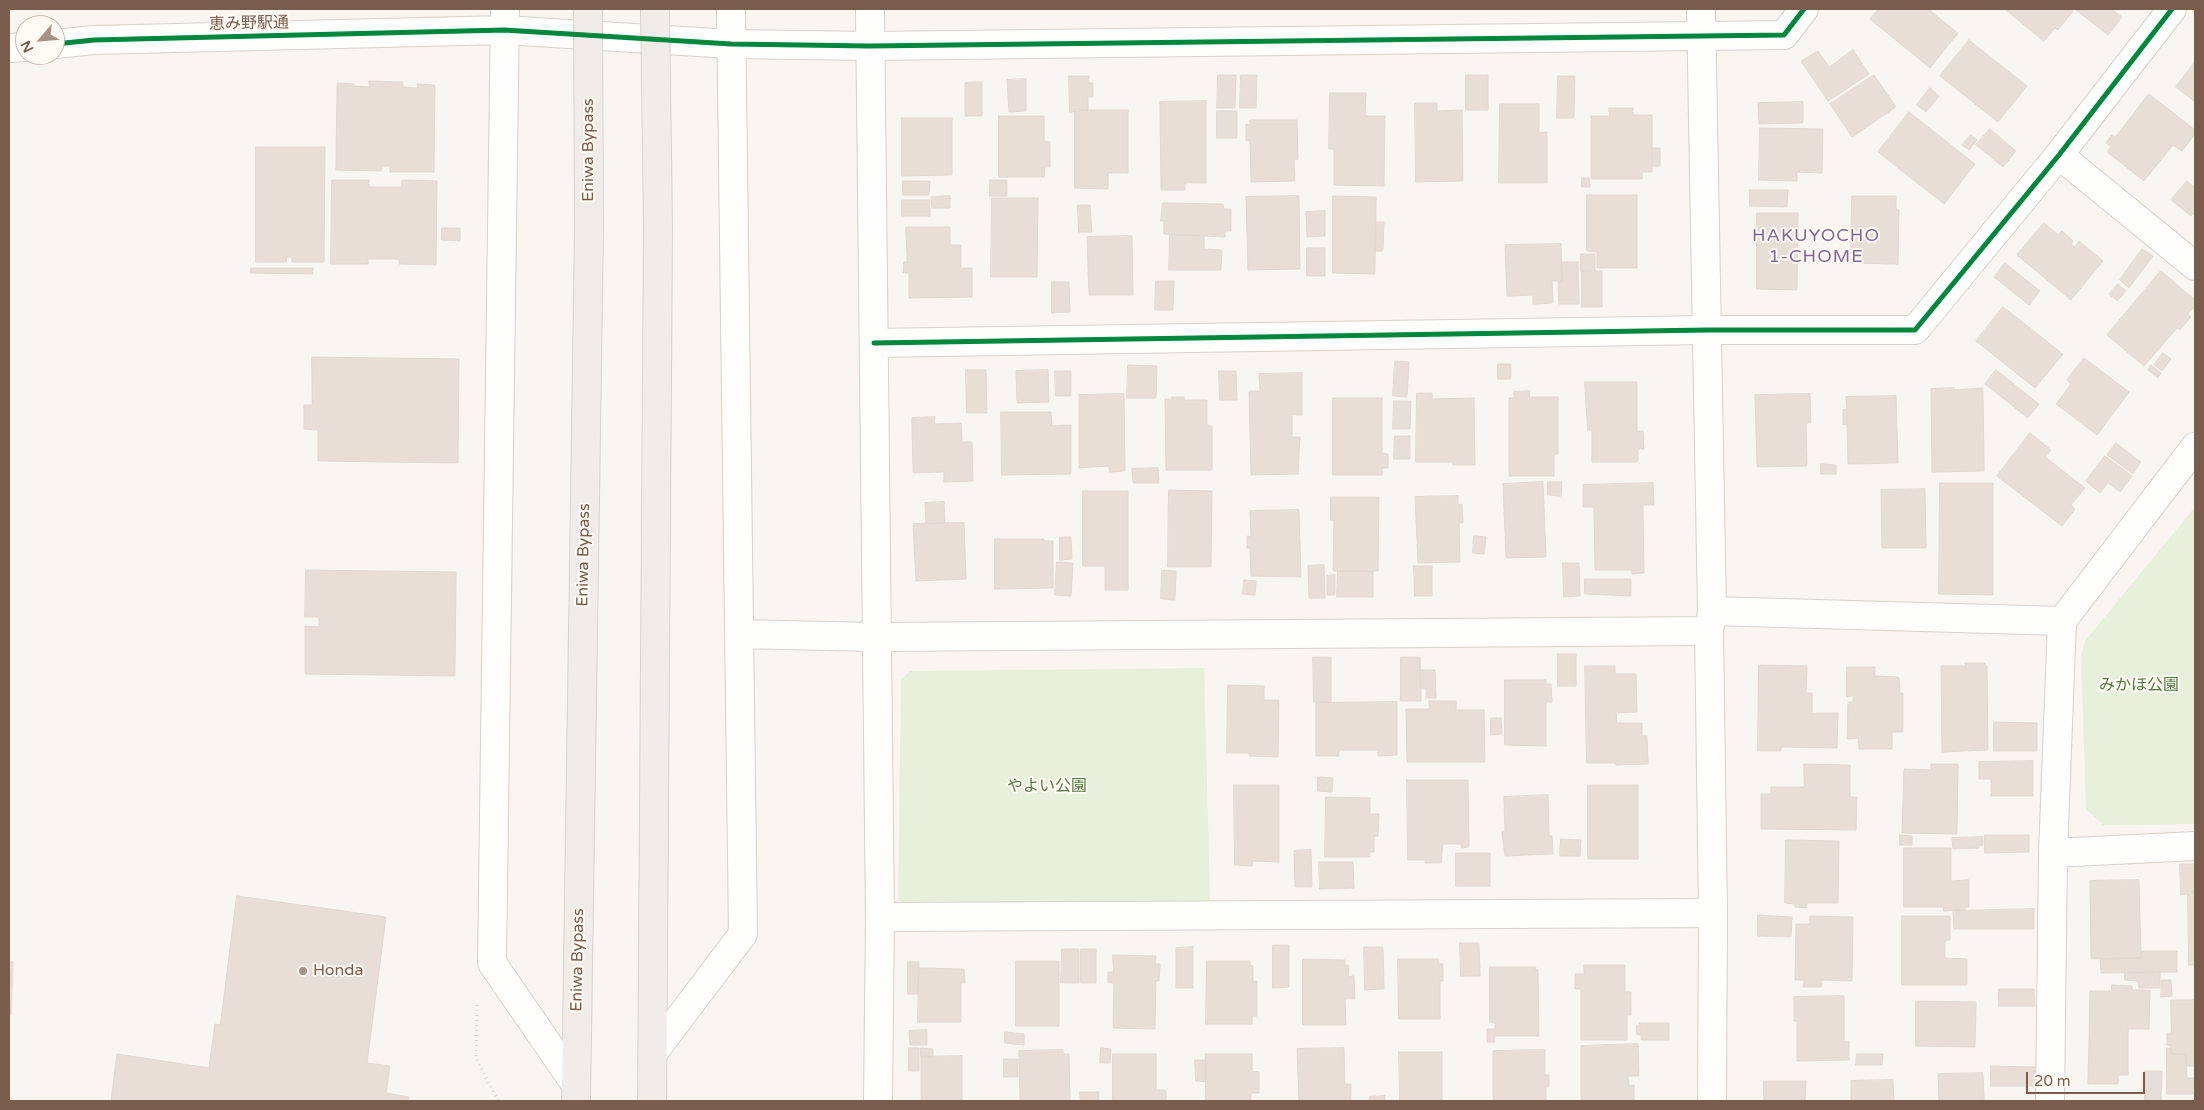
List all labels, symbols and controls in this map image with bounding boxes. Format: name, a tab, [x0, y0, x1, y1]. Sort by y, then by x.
street label: 恵み野駅通	[209, 14, 289, 34]
north arrow	[15, 15, 65, 65]
text: N	[17, 38, 37, 55]
street label: Eniwa Bypass	[579, 98, 599, 202]
district label: HAKUYOCHO 1-CHOME	[1751, 225, 1881, 268]
street label: Eniwa Bypass	[573, 503, 595, 607]
park label: みかほ公園	[2099, 676, 2179, 696]
park label: やよい公園	[1007, 777, 1087, 797]
street label: Eniwa Bypass	[567, 908, 589, 1012]
place label: Honda	[313, 961, 363, 981]
marker: Honda	[297, 965, 309, 977]
scale bar	[2029, 1062, 2148, 1094]
text: 20 m	[2034, 1072, 2071, 1090]

